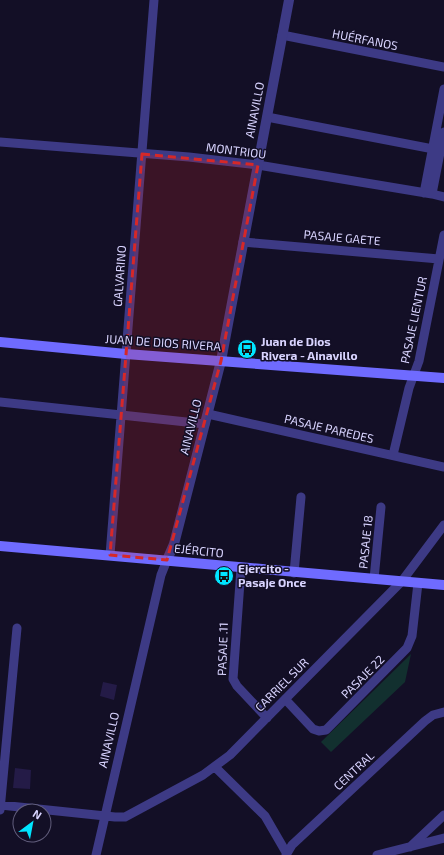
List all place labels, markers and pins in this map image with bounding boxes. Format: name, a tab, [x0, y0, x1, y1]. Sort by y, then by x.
place label: Juan de Dios Rivera - Ainavillo	[261, 334, 358, 362]
bus stop icon: Juan de Dios Rivera - Ainavillo	[236, 338, 258, 360]
place label: Ejercito - Pasaje Once	[238, 561, 307, 590]
bus stop icon: Ejercito - Pasaje Once	[213, 565, 235, 587]

